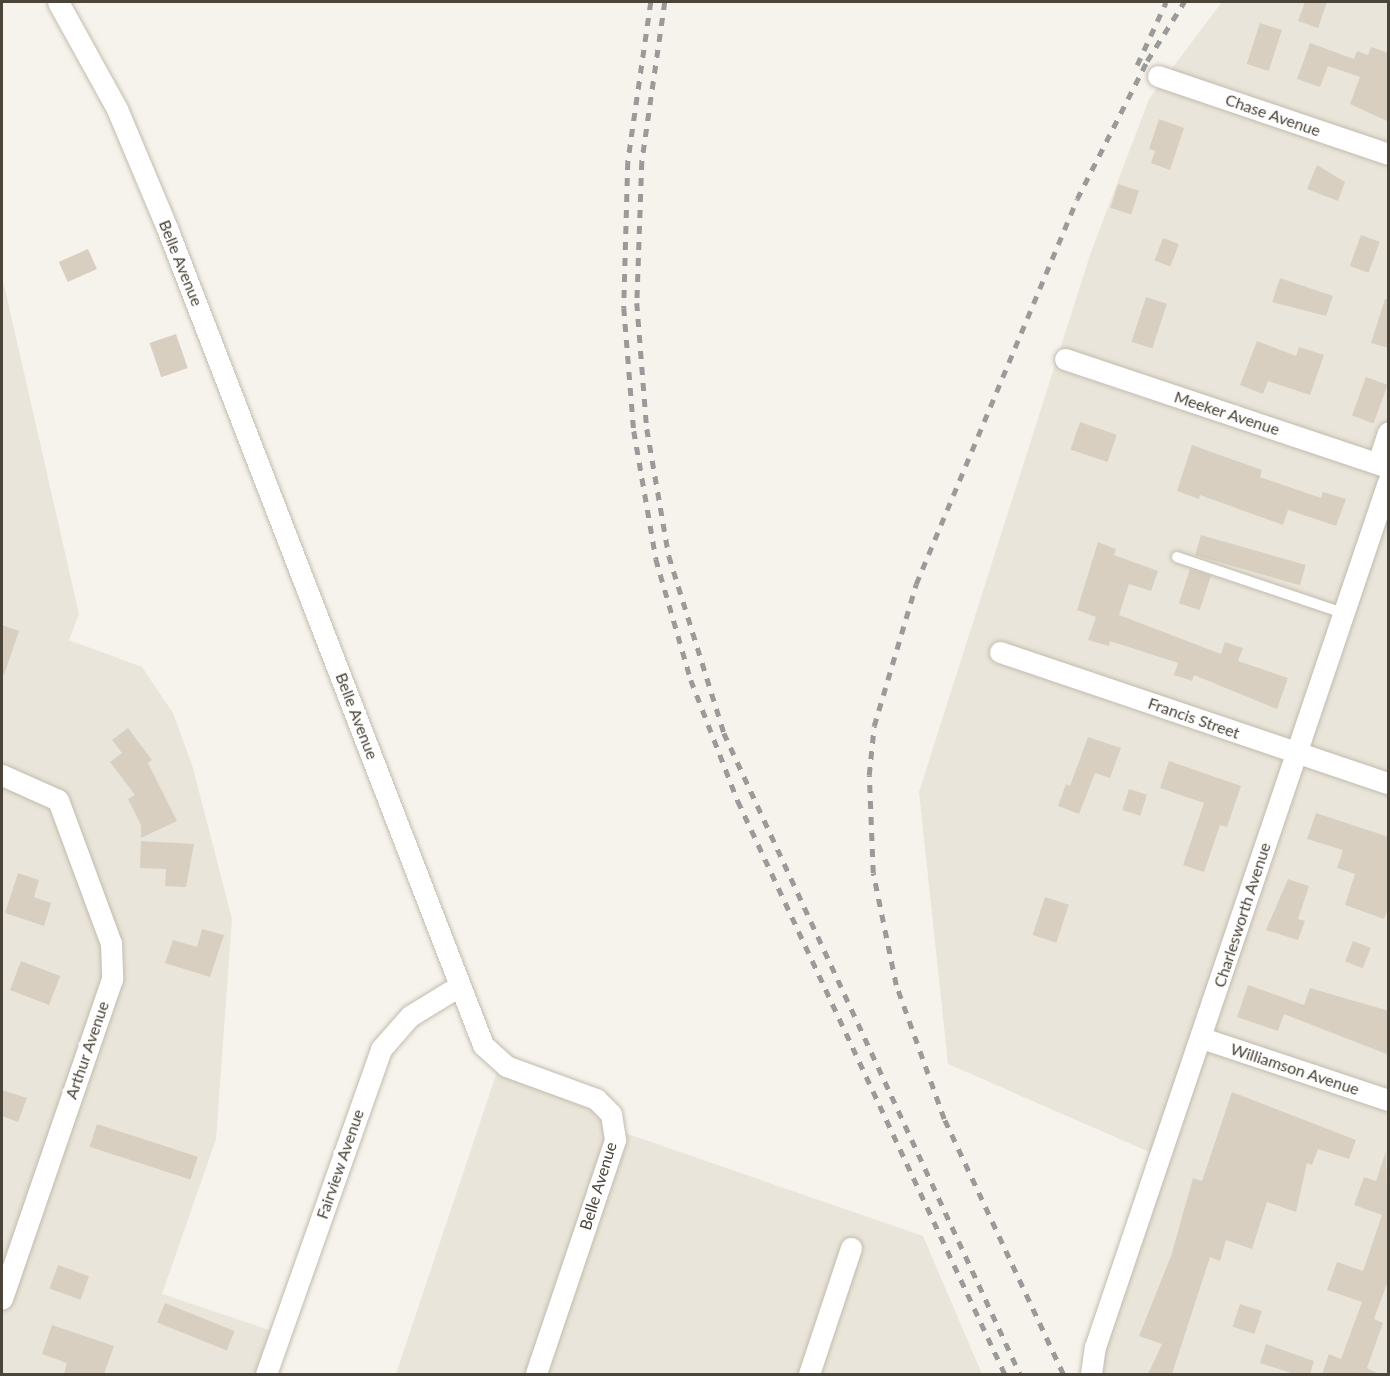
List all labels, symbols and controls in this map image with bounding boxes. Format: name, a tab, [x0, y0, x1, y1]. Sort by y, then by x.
street label: Chase Avenue	[1223, 90, 1323, 140]
street label: Belle Avenue	[155, 217, 207, 309]
street label: Meeker Avenue	[1171, 387, 1283, 439]
street label: Belle Avenue	[332, 670, 382, 762]
street label: Francis Street	[1146, 693, 1242, 743]
street label: Charlesworth Avenue	[1209, 840, 1275, 990]
street label: Arthur Avenue	[61, 998, 113, 1102]
street label: Williamson Avenue	[1228, 1039, 1362, 1099]
street label: Fairview Avenue	[312, 1106, 368, 1222]
street label: Belle Avenue	[575, 1139, 621, 1233]

